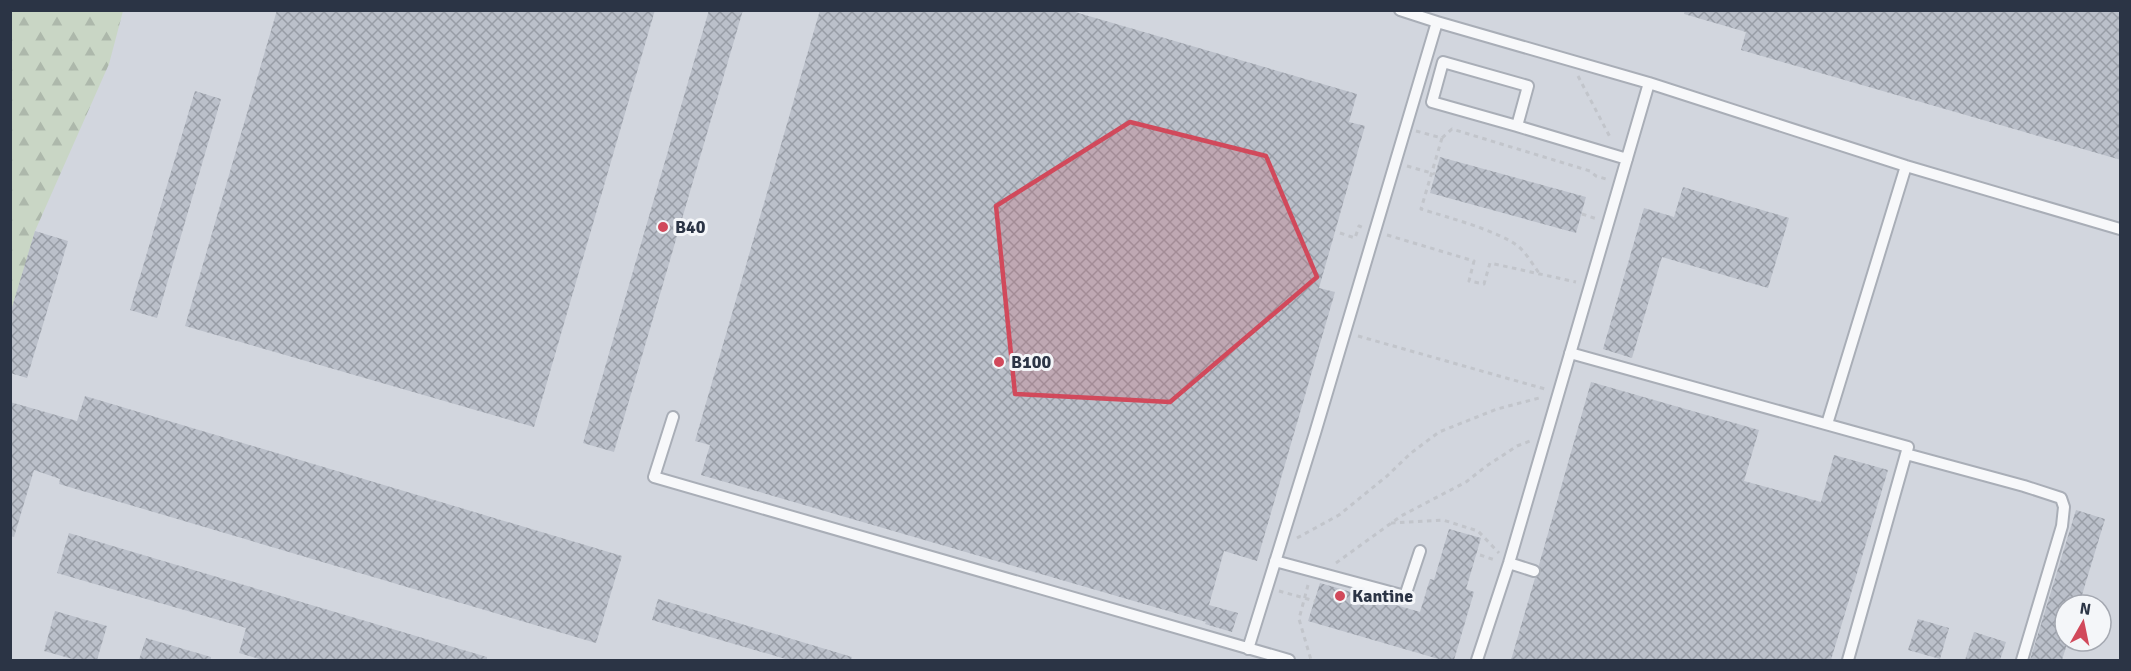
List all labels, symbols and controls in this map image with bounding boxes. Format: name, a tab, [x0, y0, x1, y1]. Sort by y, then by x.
place label: B40	[675, 216, 706, 238]
marker: B40	[656, 220, 670, 234]
place label: B100	[1011, 351, 1052, 373]
marker: B100	[992, 355, 1006, 369]
place label: Kantine	[1352, 585, 1413, 607]
marker: Kantine	[1333, 589, 1347, 603]
north arrow	[2053, 593, 2113, 653]
text: N	[2078, 598, 2092, 620]

